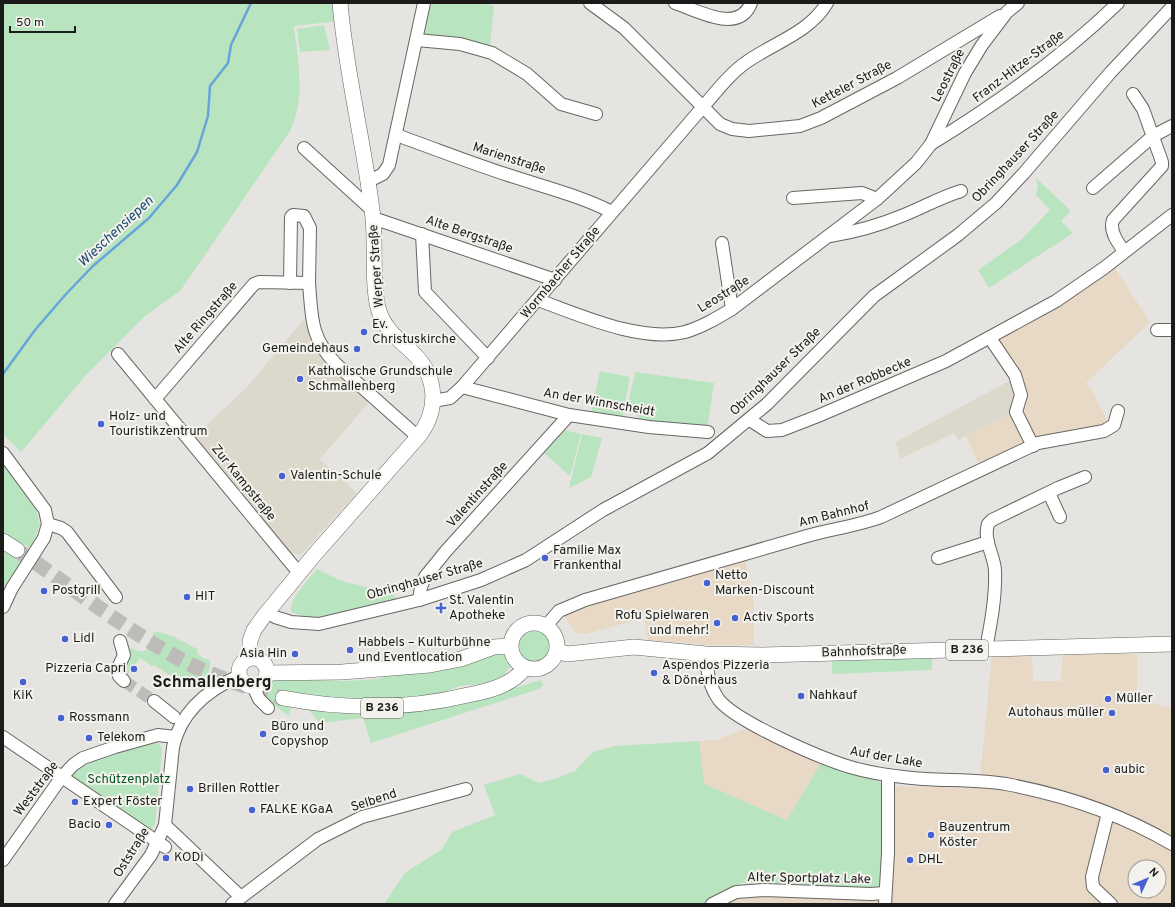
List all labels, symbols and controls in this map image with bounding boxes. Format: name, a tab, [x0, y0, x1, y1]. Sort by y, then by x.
scale bar	[10, 8, 75, 34]
text: 50 m	[16, 15, 44, 31]
street label: Franz-Hitze-Straße	[970, 27, 1068, 107]
street label: Leostraße	[929, 47, 969, 105]
street label: Ketteler Straße	[809, 57, 895, 113]
street label: Obringhauser Straße	[969, 107, 1063, 207]
street label: Marienstraße	[470, 140, 548, 178]
water label: Wieschensiepen	[75, 192, 157, 271]
street label: Alte Bergstraße	[423, 213, 515, 257]
street label: Werper Straße	[366, 224, 388, 308]
street label: Wormbacher Straße	[518, 224, 604, 322]
street label: Leostraße	[695, 273, 753, 317]
street label: Alte Ringstraße	[170, 279, 242, 357]
place label: Ev. Christuskirche	[372, 317, 456, 348]
street label: Obringhauser Straße	[727, 324, 825, 420]
marker: Ev. Christuskirche	[359, 327, 369, 337]
place label: Gemeindehaus	[262, 341, 349, 357]
marker: Gemeindehaus	[352, 344, 362, 354]
street label: An der Robbecke	[816, 354, 914, 408]
place label: Katholische Grundschule Schmallenberg	[308, 364, 453, 395]
marker: Katholische Grundschule Schmallenberg	[295, 374, 305, 384]
street label: An der Winnscheidt	[542, 385, 656, 421]
place label: Holz- und Touristikzentrum	[109, 409, 208, 440]
marker: Holz- und Touristikzentrum	[96, 419, 106, 429]
street label: Zur Kampstraße	[207, 441, 279, 525]
street label: Valentinstraße	[444, 459, 512, 531]
place label: Valentin-Schule	[290, 468, 381, 484]
marker: Valentin-Schule	[277, 471, 287, 481]
street label: Am Bahnhof	[797, 498, 872, 531]
place label: Familie Max Frankenthal	[553, 543, 622, 574]
marker: Familie Max Frankenthal	[540, 553, 550, 563]
street label: Obringhauser Straße	[365, 556, 485, 604]
place label: Netto Marken-Discount	[715, 568, 815, 599]
marker: Netto Marken-Discount	[702, 578, 712, 588]
place label: Postgrill	[52, 583, 101, 599]
marker: Postgrill	[39, 586, 49, 596]
place label: HIT	[195, 589, 215, 605]
marker: HIT	[182, 592, 192, 602]
place label: St. Valentin Apotheke	[449, 593, 514, 624]
marker: St. Valentin Apotheke	[436, 603, 446, 613]
place label: Rofu Spielwaren und mehr!	[615, 608, 709, 639]
place label: Activ Sports	[743, 610, 814, 626]
marker: Activ Sports	[730, 613, 740, 623]
marker: Rofu Spielwaren und mehr!	[712, 618, 722, 628]
place label: Lidl	[73, 631, 94, 647]
marker: Lidl	[60, 634, 70, 644]
place label: Habbels – Kulturbühne und Eventlocation	[358, 635, 490, 666]
road number: B 236	[946, 640, 988, 660]
street label: Bahnhofstraße	[821, 643, 907, 661]
marker: Habbels – Kulturbühne und Eventlocation	[345, 645, 355, 655]
place label: Asia Hin	[239, 646, 287, 662]
marker: Asia Hin	[290, 649, 300, 659]
place label: Aspendos Pizzeria & Dönerhaus	[662, 658, 769, 689]
place label: Pizzeria Capri	[45, 661, 126, 677]
marker: Pizzeria Capri	[129, 664, 139, 674]
marker: Aspendos Pizzeria & Dönerhaus	[649, 668, 659, 678]
district label: Schmallenberg	[152, 672, 272, 694]
marker: KiK	[18, 677, 28, 687]
place label: KiK	[13, 688, 33, 704]
place label: Nahkauf	[809, 688, 858, 704]
marker: Nahkauf	[796, 691, 806, 701]
place label: Müller	[1116, 691, 1153, 707]
marker: Müller	[1103, 694, 1113, 704]
road number: B 236	[361, 698, 403, 718]
place label: Autohaus müller	[1008, 705, 1104, 721]
marker: Autohaus müller	[1107, 708, 1117, 718]
place label: Rossmann	[69, 710, 130, 726]
marker: Rossmann	[56, 713, 66, 723]
place label: Büro und Copyshop	[271, 719, 329, 750]
marker: Büro und Copyshop	[258, 729, 268, 739]
place label: Telekom	[97, 730, 146, 746]
marker: Telekom	[84, 733, 94, 743]
street label: Auf der Lake	[848, 744, 924, 772]
street label: Weststraße	[11, 758, 63, 820]
place label: aubic	[1114, 762, 1145, 778]
marker: aubic	[1101, 765, 1111, 775]
park label: Schützenplatz	[87, 772, 171, 788]
place label: Brillen Rottler	[198, 781, 280, 797]
marker: Brillen Rottler	[185, 784, 195, 794]
street label: Selbend	[349, 786, 399, 816]
place label: Expert Föster	[83, 794, 162, 810]
marker: Expert Föster	[70, 797, 80, 807]
place label: FALKE KGaA	[260, 802, 334, 818]
marker: FALKE KGaA	[247, 805, 257, 815]
place label: Bacio	[68, 817, 101, 833]
marker: Bacio	[104, 820, 114, 830]
place label: Bauzentrum Köster	[939, 820, 1010, 851]
street label: Oststraße	[110, 825, 154, 881]
marker: Bauzentrum Köster	[926, 830, 936, 840]
place label: KODi	[174, 850, 204, 866]
place label: DHL	[918, 852, 943, 868]
marker: KODi	[161, 853, 171, 863]
marker: DHL	[905, 855, 915, 865]
north arrow	[1127, 859, 1167, 899]
text: N	[1146, 865, 1161, 880]
street label: Alter Sportplatz Lake	[747, 870, 871, 888]

